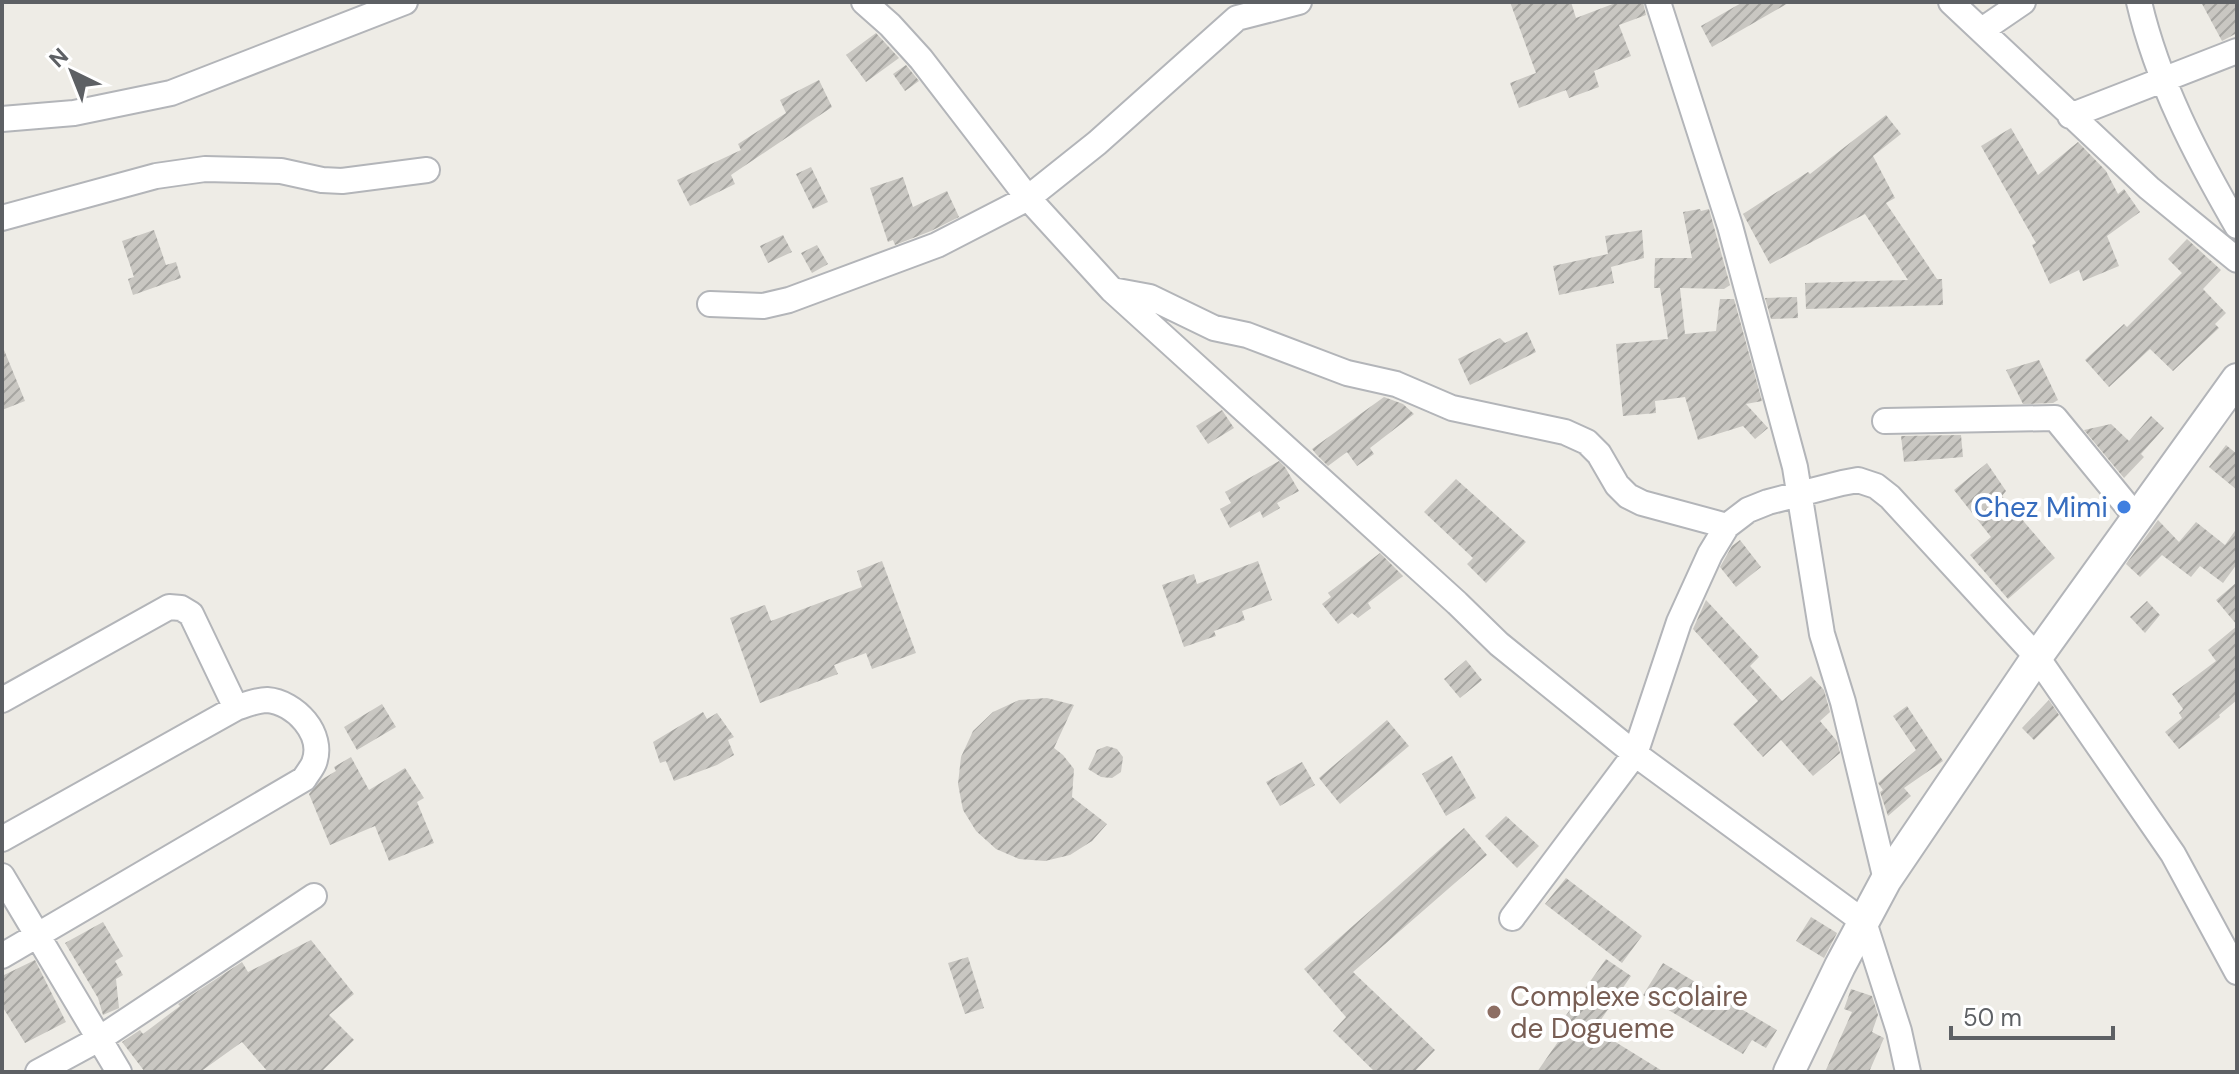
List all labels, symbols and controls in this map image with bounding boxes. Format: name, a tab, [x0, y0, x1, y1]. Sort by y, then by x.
north arrow	[32, 32, 112, 112]
text: N	[43, 42, 74, 74]
place label: Chez Mimi	[1974, 489, 2108, 526]
marker: Chez Mimi	[2115, 498, 2133, 516]
place label: Complexe scolaire de Dogueme	[1510, 978, 1748, 1047]
scale bar	[1951, 990, 2113, 1040]
text: 50 m	[1963, 1002, 2022, 1033]
marker: Complexe scolaire de Dogueme	[1485, 1003, 1503, 1021]

